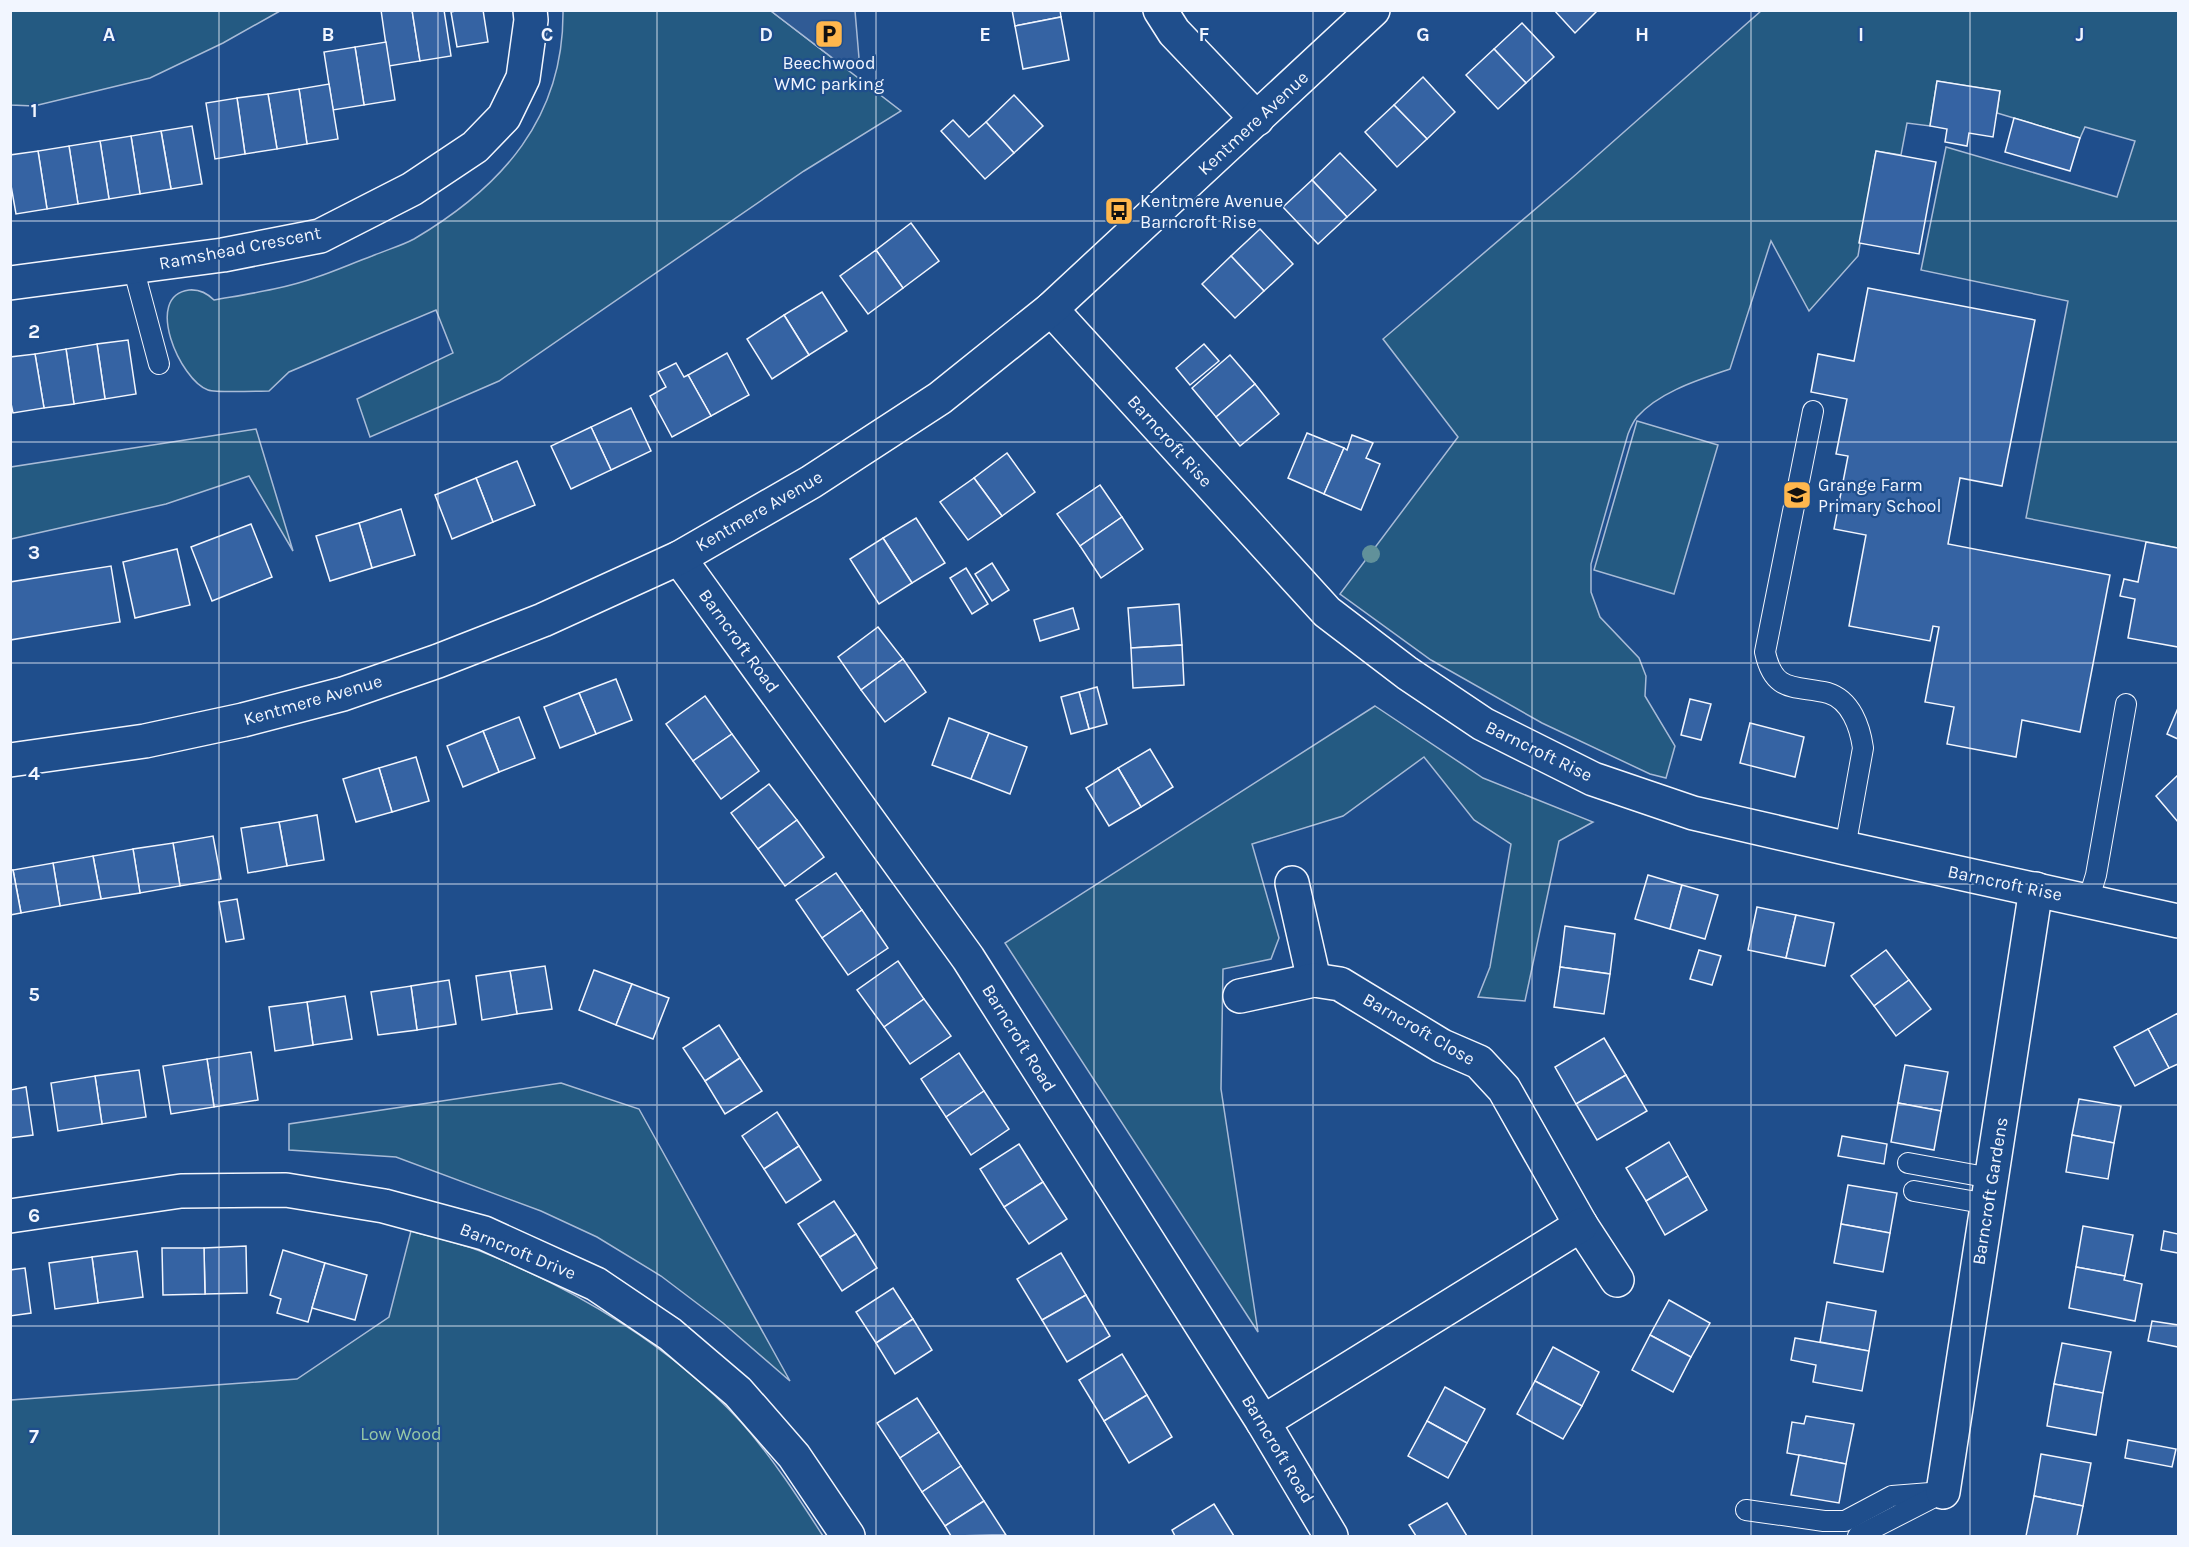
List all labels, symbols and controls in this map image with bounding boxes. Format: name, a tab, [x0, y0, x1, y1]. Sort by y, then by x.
parking icon: Beechwood WMC parking	[813, 18, 845, 50]
text: A	[103, 23, 116, 46]
text: B	[322, 23, 334, 46]
text: C	[541, 23, 553, 46]
text: D	[759, 23, 773, 46]
text: E	[979, 23, 991, 46]
text: F	[1199, 23, 1210, 46]
text: G	[1416, 23, 1430, 46]
text: H	[1635, 23, 1649, 46]
text: I	[1858, 23, 1864, 46]
text: J	[2076, 23, 2084, 46]
place label: Beechwood WMC parking	[774, 52, 884, 95]
street label: Kentmere Avenue	[1193, 66, 1313, 180]
text: 1	[30, 99, 38, 122]
place label: Kentmere Avenue Barncroft Rise	[1140, 190, 1283, 233]
bus stop icon: Kentmere Avenue Barncroft Rise	[1103, 195, 1135, 227]
street label: Ramshead Crescent	[157, 221, 323, 275]
text: 2	[28, 320, 40, 343]
street label: Barncroft Rise	[1123, 390, 1217, 492]
street label: Kentmere Avenue	[692, 466, 826, 556]
place label: Grange Farm Primary School	[1818, 474, 1942, 517]
school or university icon: Grange Farm Primary School	[1781, 479, 1813, 511]
text: 3	[28, 541, 40, 564]
street label: Barncroft Road	[694, 585, 784, 697]
street label: Kentmere Avenue	[241, 670, 385, 730]
street label: Barncroft Rise	[1482, 716, 1596, 786]
text: 4	[28, 762, 40, 785]
street label: Barncroft Rise	[1946, 860, 2064, 906]
street label: Barncroft Road	[977, 980, 1061, 1096]
text: 5	[28, 983, 40, 1006]
street label: Barncroft Close	[1359, 988, 1479, 1070]
street label: Barncroft Gardens	[1967, 1115, 2013, 1267]
text: 6	[28, 1204, 40, 1227]
street label: Barncroft Drive	[457, 1218, 579, 1284]
street label: Barncroft Road	[1237, 1391, 1319, 1507]
park label: Low Wood	[360, 1423, 442, 1445]
text: 7	[29, 1425, 39, 1448]

